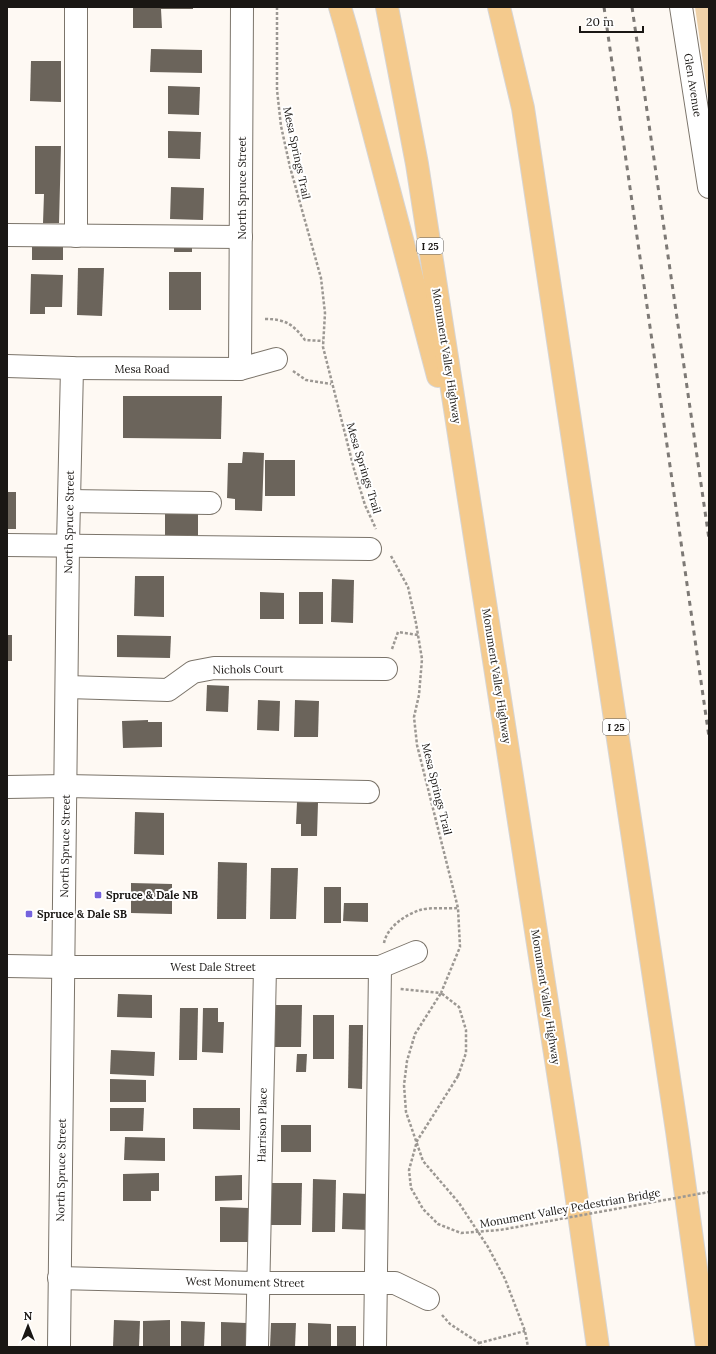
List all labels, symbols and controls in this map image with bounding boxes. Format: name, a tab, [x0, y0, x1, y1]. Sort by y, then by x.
scale bar	[580, 8, 643, 34]
text: 20 m	[586, 14, 614, 29]
street label: Glen Avenue	[681, 52, 705, 118]
street label: Mesa Springs Trail	[280, 105, 314, 201]
street label: North Spruce Street	[235, 136, 249, 240]
road number: I 25	[417, 238, 443, 254]
street label: Monument Valley Highway	[429, 287, 465, 425]
street label: Mesa Road	[114, 362, 170, 376]
street label: Mesa Springs Trail	[344, 421, 384, 515]
street label: North Spruce Street	[61, 470, 77, 574]
street label: Monument Valley Highway	[479, 607, 515, 745]
street label: Nichols Court	[212, 661, 284, 677]
road number: I 25	[603, 719, 629, 735]
street label: Mesa Springs Trail	[419, 742, 455, 836]
street label: North Spruce Street	[57, 794, 73, 898]
place label: Spruce & Dale NB	[106, 888, 198, 902]
marker: Spruce & Dale NB	[93, 890, 103, 900]
place label: Spruce & Dale SB	[37, 907, 127, 921]
marker: Spruce & Dale SB	[24, 909, 34, 919]
street label: Monument Valley Highway	[528, 928, 564, 1066]
street label: West Dale Street	[170, 960, 257, 974]
street label: Harrison Place	[254, 1087, 270, 1163]
street label: North Spruce Street	[53, 1118, 69, 1222]
street label: Monument Valley Pedestrian Bridge	[479, 1185, 661, 1231]
street label: West Monument Street	[185, 1274, 305, 1290]
north arrow	[8, 1306, 48, 1346]
text: N	[24, 1309, 33, 1323]

